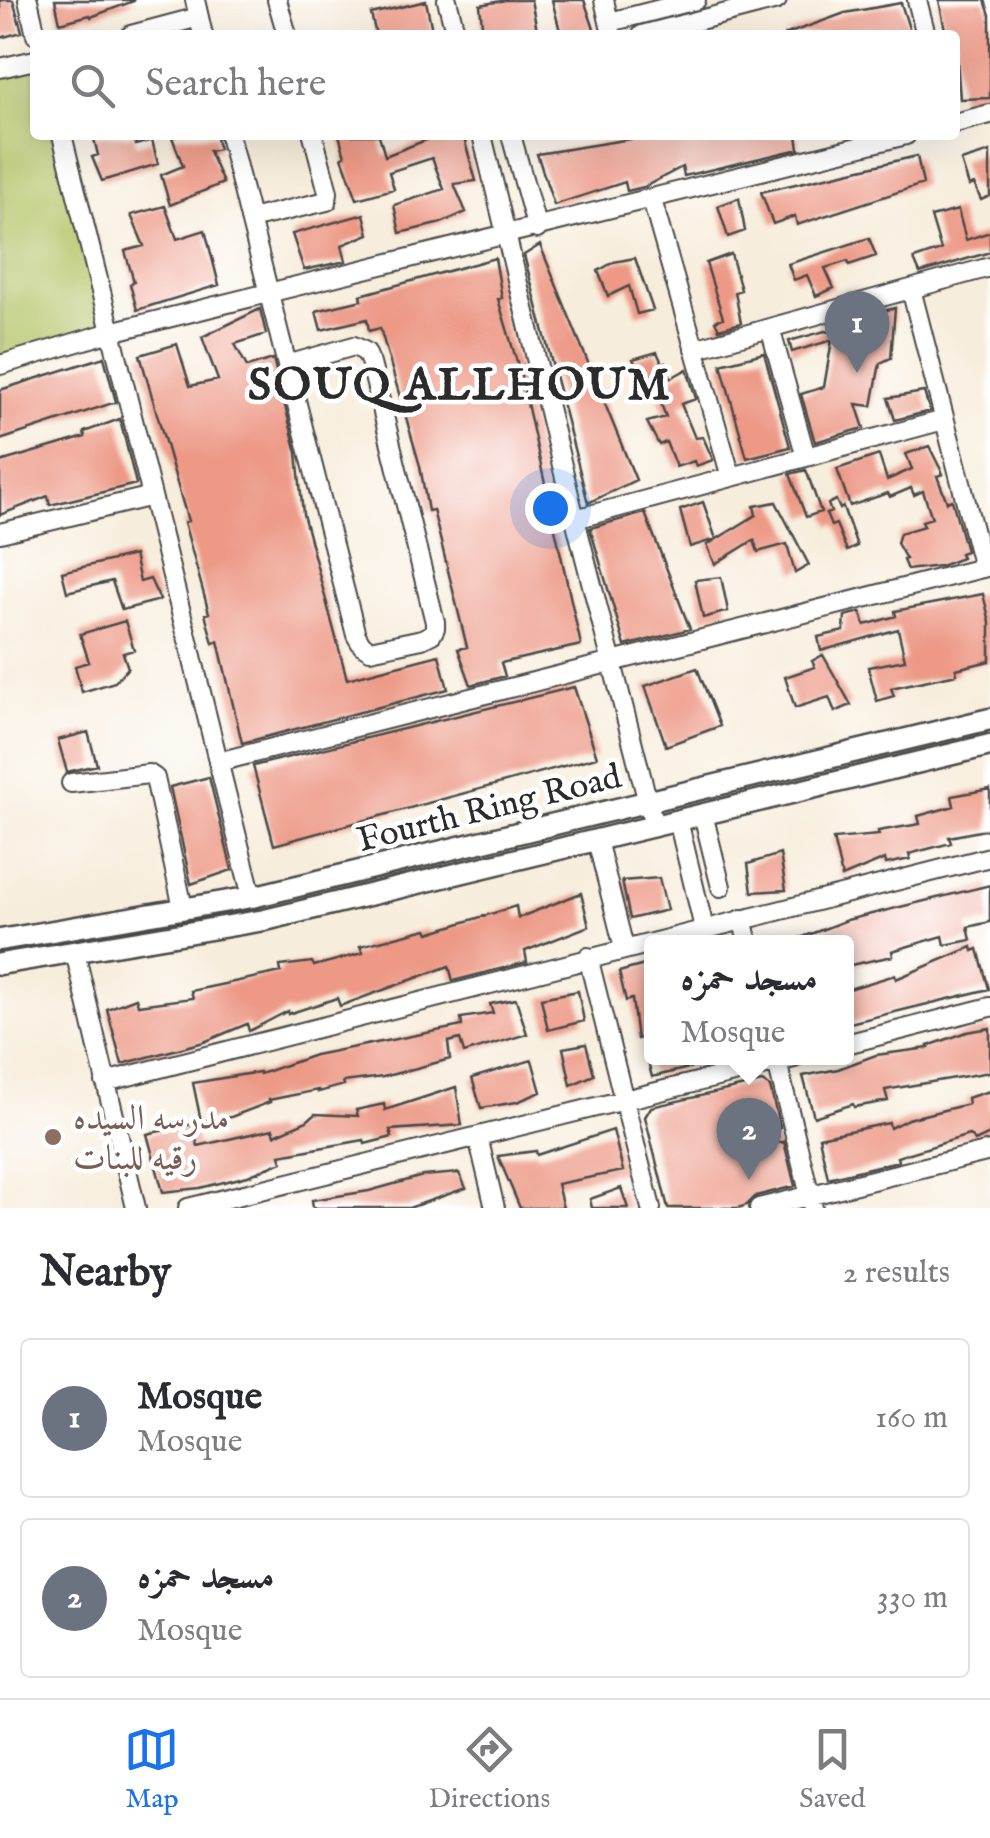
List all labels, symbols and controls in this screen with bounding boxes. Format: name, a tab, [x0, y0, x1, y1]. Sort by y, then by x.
search box	[30, 30, 960, 140]
icon: search	[65, 58, 120, 113]
text: Search here	[145, 61, 326, 109]
pin: 1	[824, 290, 890, 373]
district label: SOUQ ALLHOUM	[248, 358, 672, 415]
your location	[525, 483, 576, 534]
street label: Fourth Ring Road	[353, 755, 626, 864]
popup	[644, 935, 854, 1065]
text: مسجد حمزه	[680, 955, 818, 1003]
text: Mosque	[680, 1013, 786, 1054]
place label: مدرسه السيده رقيه للبنات	[73, 1097, 229, 1182]
pin: 2	[716, 1098, 782, 1180]
marker: مدرسه السيده رقيه للبنات	[42, 1126, 64, 1148]
text: Nearby	[40, 1247, 171, 1300]
text: 2 results	[843, 1253, 950, 1294]
text: Mosque	[137, 1374, 262, 1422]
text: 1	[69, 1398, 80, 1439]
text: 160 m	[875, 1398, 948, 1439]
text: Mosque	[137, 1422, 242, 1463]
text: مسجد حمزه	[137, 1553, 275, 1601]
text: 2	[67, 1578, 82, 1619]
text: 330 m	[877, 1578, 948, 1619]
text: Mosque	[137, 1611, 242, 1652]
tab: Map	[124, 1722, 179, 1817]
tab: Directions	[428, 1722, 550, 1817]
tab: Saved	[799, 1722, 866, 1817]

